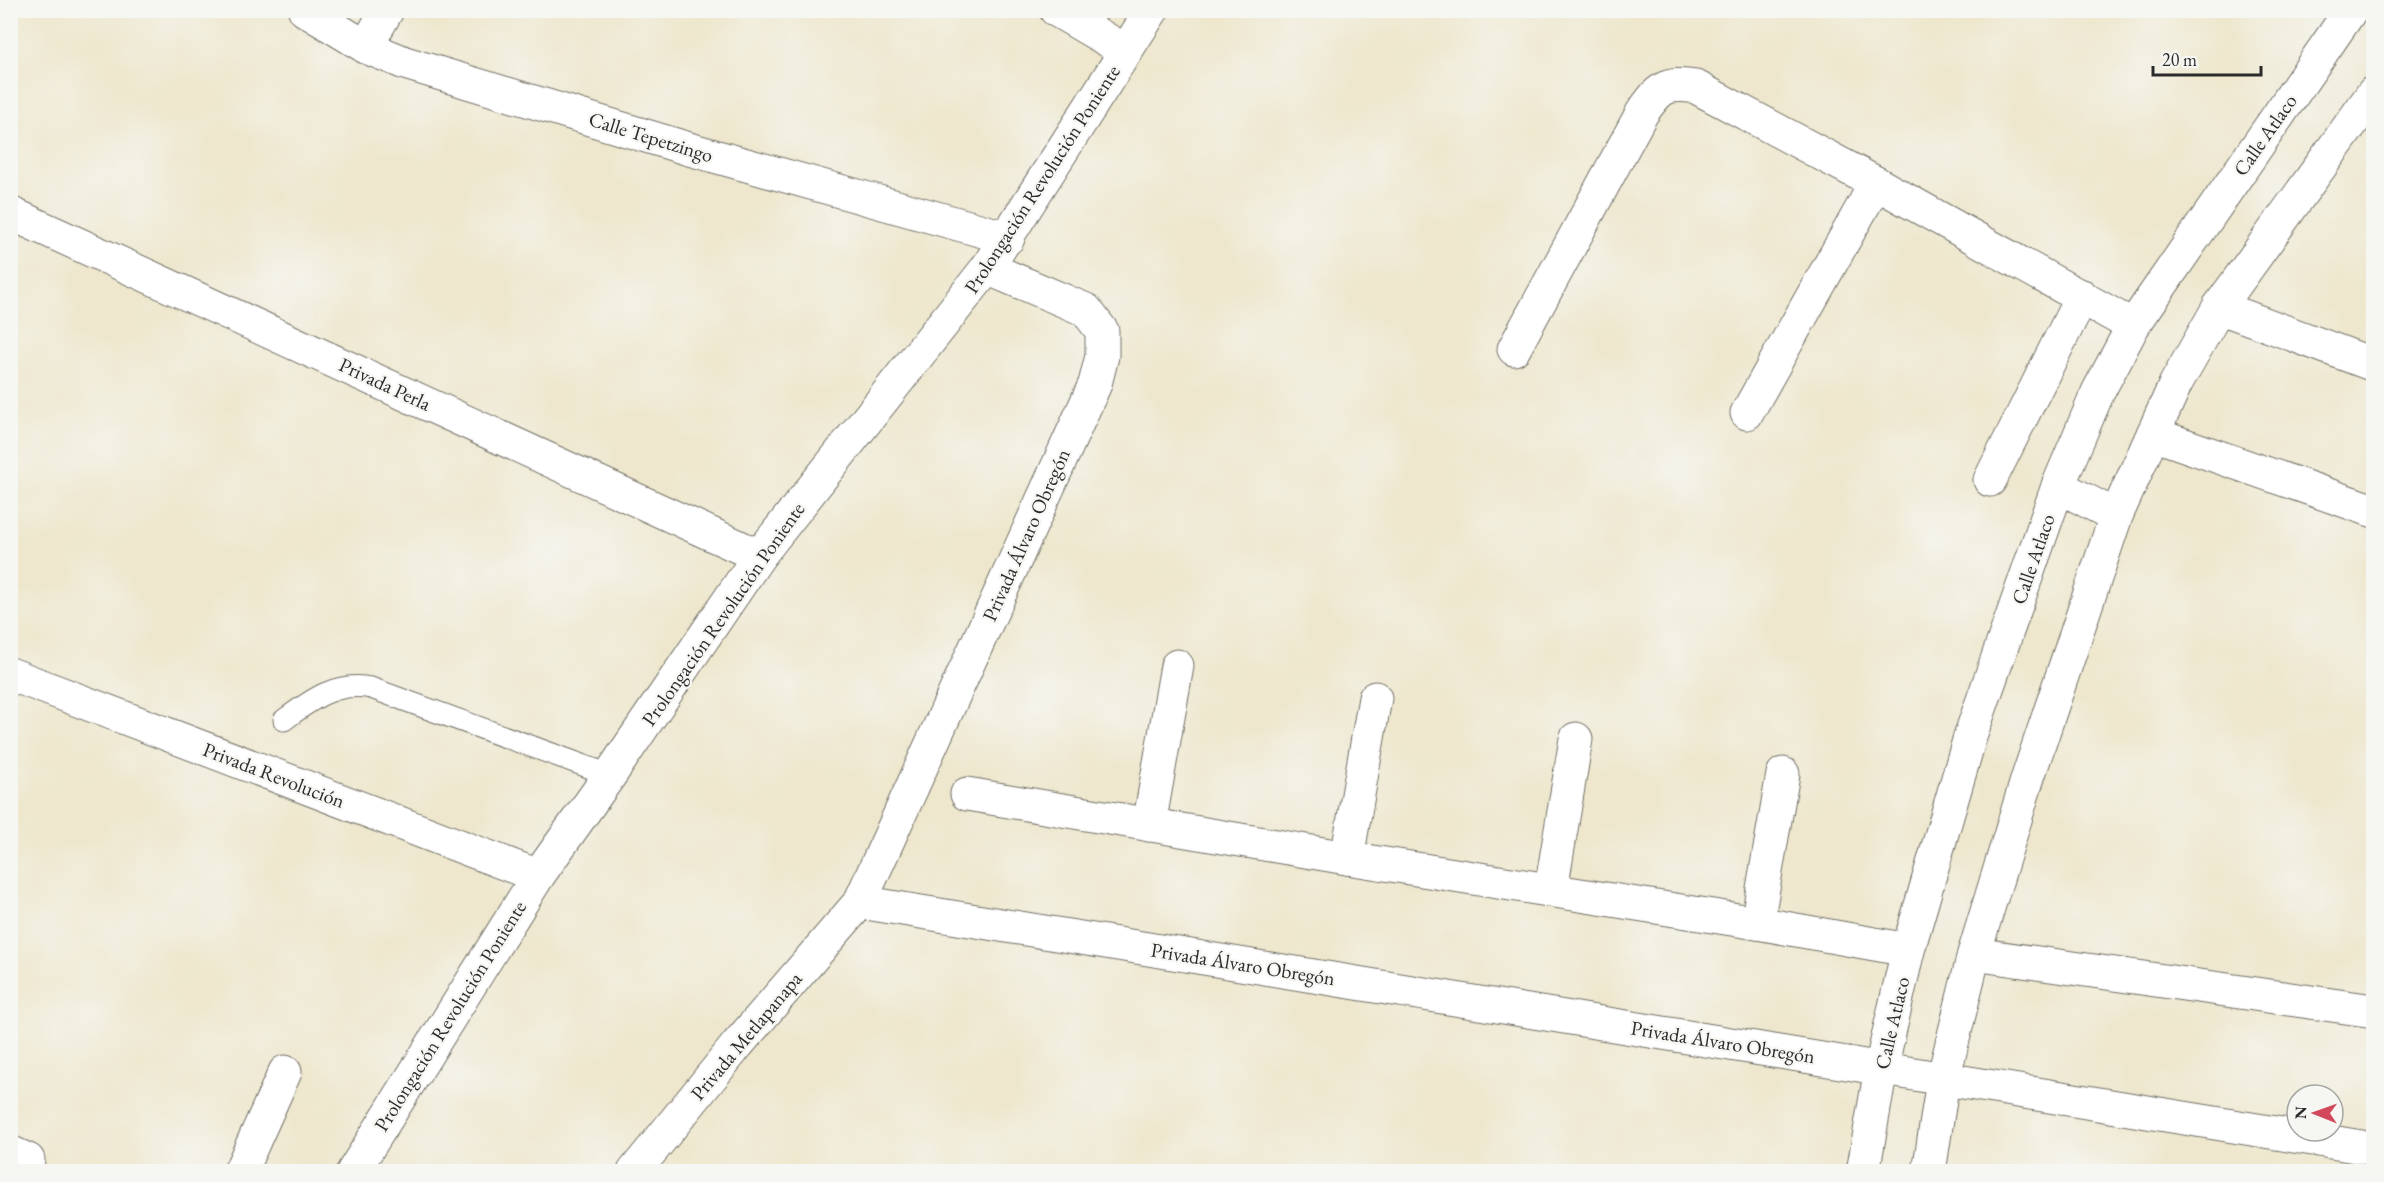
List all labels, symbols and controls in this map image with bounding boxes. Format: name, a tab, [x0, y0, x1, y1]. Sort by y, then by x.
scale bar	[2153, 39, 2261, 77]
text: 20 m	[2162, 48, 2197, 71]
street label: Prolongación Revolución Poniente	[958, 60, 1126, 298]
street label: Calle Atlaco	[2227, 89, 2303, 181]
street label: Calle Tepetzingo	[586, 106, 716, 168]
street label: Privada Perla	[335, 351, 435, 417]
street label: Privada Álvaro Obregón	[976, 444, 1076, 625]
street label: Prolongación Revolución Poniente	[636, 497, 810, 731]
street label: Calle Atlaco	[2005, 510, 2061, 608]
street label: Privada Revolución	[199, 736, 349, 814]
street label: Prolongación Revolución Poniente	[368, 896, 532, 1136]
street label: Privada Álvaro Obregón	[1149, 937, 1337, 991]
street label: Privada Metlapanapa	[685, 966, 807, 1106]
street label: Calle Atlaco	[1869, 974, 1915, 1072]
street label: Privada Álvaro Obregón	[1629, 1015, 1817, 1069]
north arrow	[2285, 1083, 2345, 1143]
text: N	[2290, 1106, 2311, 1119]

